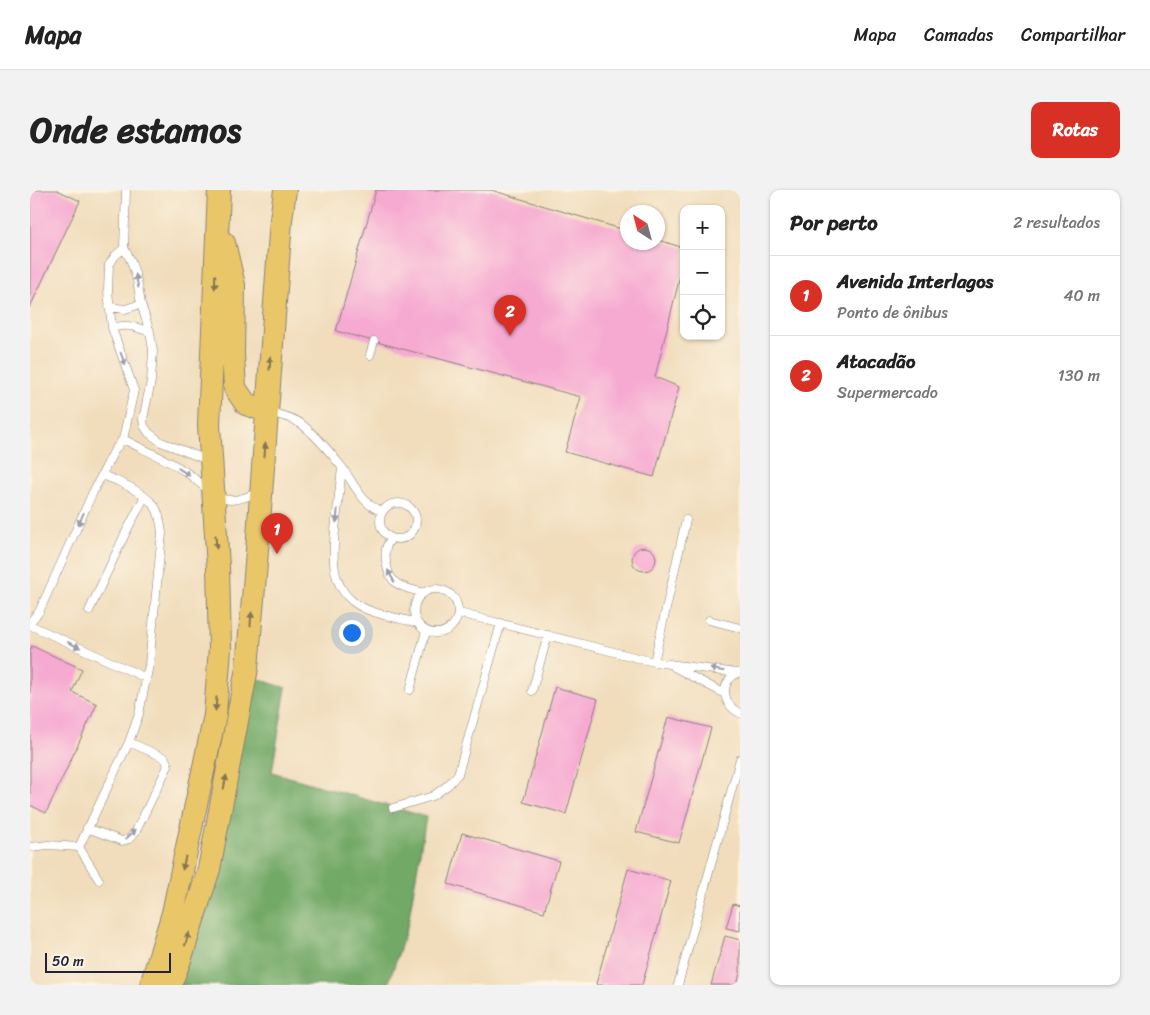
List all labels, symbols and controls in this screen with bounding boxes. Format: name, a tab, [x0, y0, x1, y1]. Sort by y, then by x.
text: Mapa	[25, 14, 81, 56]
text: Mapa	[854, 19, 896, 51]
text: Camadas	[924, 19, 993, 51]
text: Compartilhar	[1021, 19, 1125, 51]
text: Onde estamos	[30, 99, 241, 161]
button: Rotas	[1031, 102, 1120, 158]
text: Por perto	[790, 204, 878, 242]
north arrow	[620, 205, 665, 250]
map controls	[680, 205, 725, 340]
button: +	[680, 205, 725, 250]
text: 2 resultados	[1013, 208, 1100, 237]
button: −	[680, 250, 725, 295]
text: Avenida Interlagos	[837, 265, 993, 298]
one-way arrow	[133, 274, 141, 289]
one-way arrow	[210, 274, 218, 290]
text: 1	[803, 281, 809, 310]
text: 40 m	[1063, 281, 1100, 310]
pin: 2	[494, 295, 526, 336]
button: locate	[680, 295, 725, 340]
text: Ponto de ônibus	[837, 298, 948, 327]
text: Atacadão	[837, 345, 915, 378]
one-way arrow	[119, 352, 127, 367]
one-way arrow	[267, 354, 275, 370]
text: 2	[801, 361, 811, 390]
text: 130 m	[1058, 361, 1100, 390]
text: Supermercado	[837, 378, 938, 407]
one-way arrow	[261, 442, 269, 458]
one-way arrow	[177, 467, 191, 476]
one-way arrow	[333, 508, 341, 524]
one-way arrow	[77, 512, 85, 526]
pin: 1	[261, 513, 293, 554]
one-way arrow	[213, 534, 221, 550]
one-way arrow	[387, 568, 395, 583]
one-way arrow	[247, 611, 255, 627]
your location	[339, 620, 365, 646]
one-way arrow	[67, 642, 81, 650]
one-way arrow	[709, 665, 725, 673]
one-way arrow	[211, 696, 219, 712]
one-way arrow	[221, 773, 229, 789]
one-way arrow	[125, 829, 137, 840]
one-way arrow	[180, 856, 188, 871]
one-way arrow	[183, 932, 191, 947]
text: 50 m	[52, 949, 84, 974]
scale bar	[45, 950, 171, 973]

